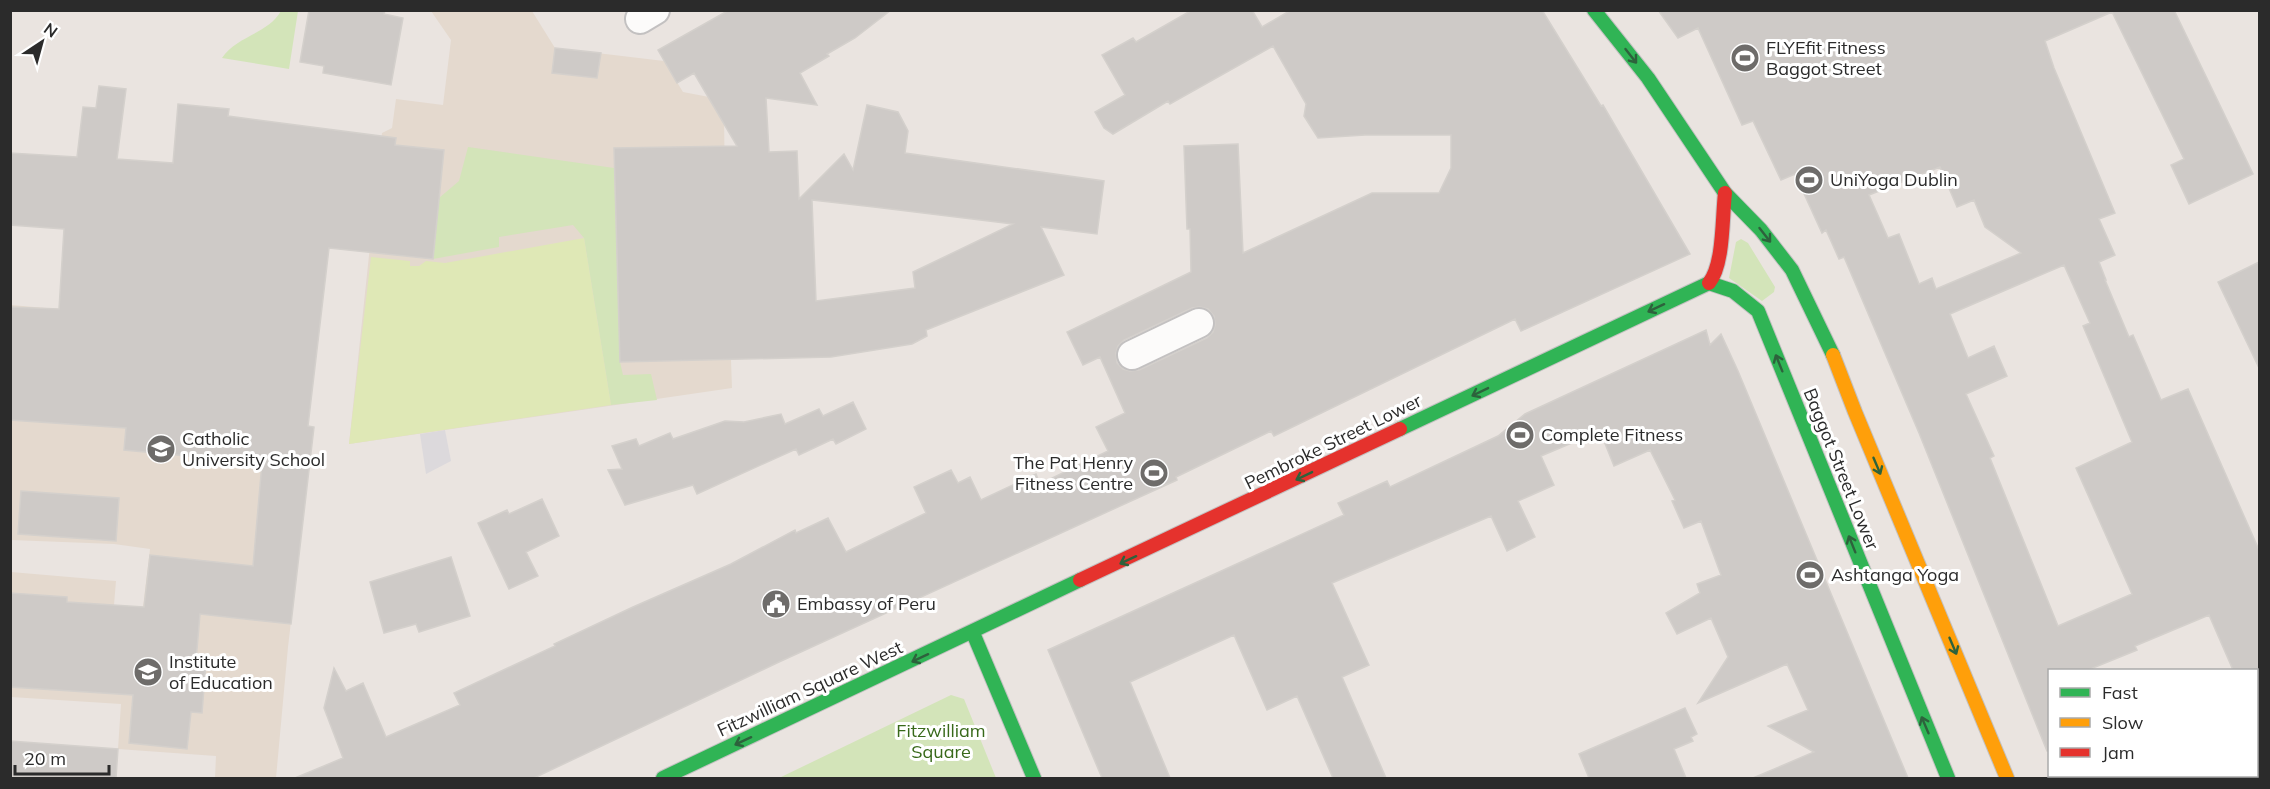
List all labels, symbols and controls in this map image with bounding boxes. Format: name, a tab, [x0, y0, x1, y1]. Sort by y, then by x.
north arrow	[12, 12, 72, 72]
text: N	[40, 18, 62, 42]
place label: FLYEfit Fitness Baggot Street	[1766, 36, 1886, 80]
sports icon: FLYEfit Fitness Baggot Street	[1729, 42, 1761, 74]
one-way arrow	[1624, 48, 1637, 64]
sports icon: UniYoga Dublin	[1793, 164, 1825, 196]
place label: UniYoga Dublin	[1830, 168, 1958, 191]
one-way arrow	[1759, 227, 1772, 243]
one-way arrow	[1648, 303, 1666, 315]
one-way arrow	[1773, 355, 1784, 373]
street label: Baggot Street Lower	[1799, 385, 1885, 553]
one-way arrow	[1472, 386, 1490, 398]
street label: Pembroke Street Lower	[1241, 388, 1425, 494]
sports icon: Complete Fitness	[1504, 419, 1536, 451]
place label: Complete Fitness	[1541, 423, 1683, 446]
place label: Catholic University School	[182, 427, 325, 471]
school or university icon: Catholic University School	[145, 433, 177, 465]
place label: The Pat Henry Fitness Centre	[1013, 451, 1133, 495]
sports icon: The Pat Henry Fitness Centre	[1138, 457, 1170, 489]
one-way arrow	[1872, 457, 1884, 475]
one-way arrow	[1296, 471, 1314, 483]
one-way arrow	[1845, 535, 1856, 554]
one-way arrow	[1120, 554, 1138, 566]
sports icon: Ashtanga Yoga	[1794, 559, 1826, 591]
place label: Ashtanga Yoga	[1831, 563, 1959, 586]
public building icon: Embassy of Peru	[760, 588, 792, 620]
place label: Embassy of Peru	[797, 592, 936, 615]
street label: Fitzwilliam Square West	[713, 635, 906, 742]
one-way arrow	[1948, 636, 1959, 655]
place label: Institute of Education	[169, 650, 273, 694]
one-way arrow	[911, 652, 929, 664]
school or university icon: Institute of Education	[132, 656, 164, 688]
legend	[2048, 669, 2258, 777]
text: Fast	[2102, 681, 2138, 704]
text: Slow	[2102, 711, 2144, 734]
one-way arrow	[1919, 716, 1930, 734]
park label: Fitzwilliam Square	[896, 719, 986, 763]
one-way arrow	[735, 735, 753, 747]
scale bar	[15, 738, 110, 776]
text: Jam	[2102, 741, 2135, 764]
text: 20 m	[24, 747, 66, 770]

